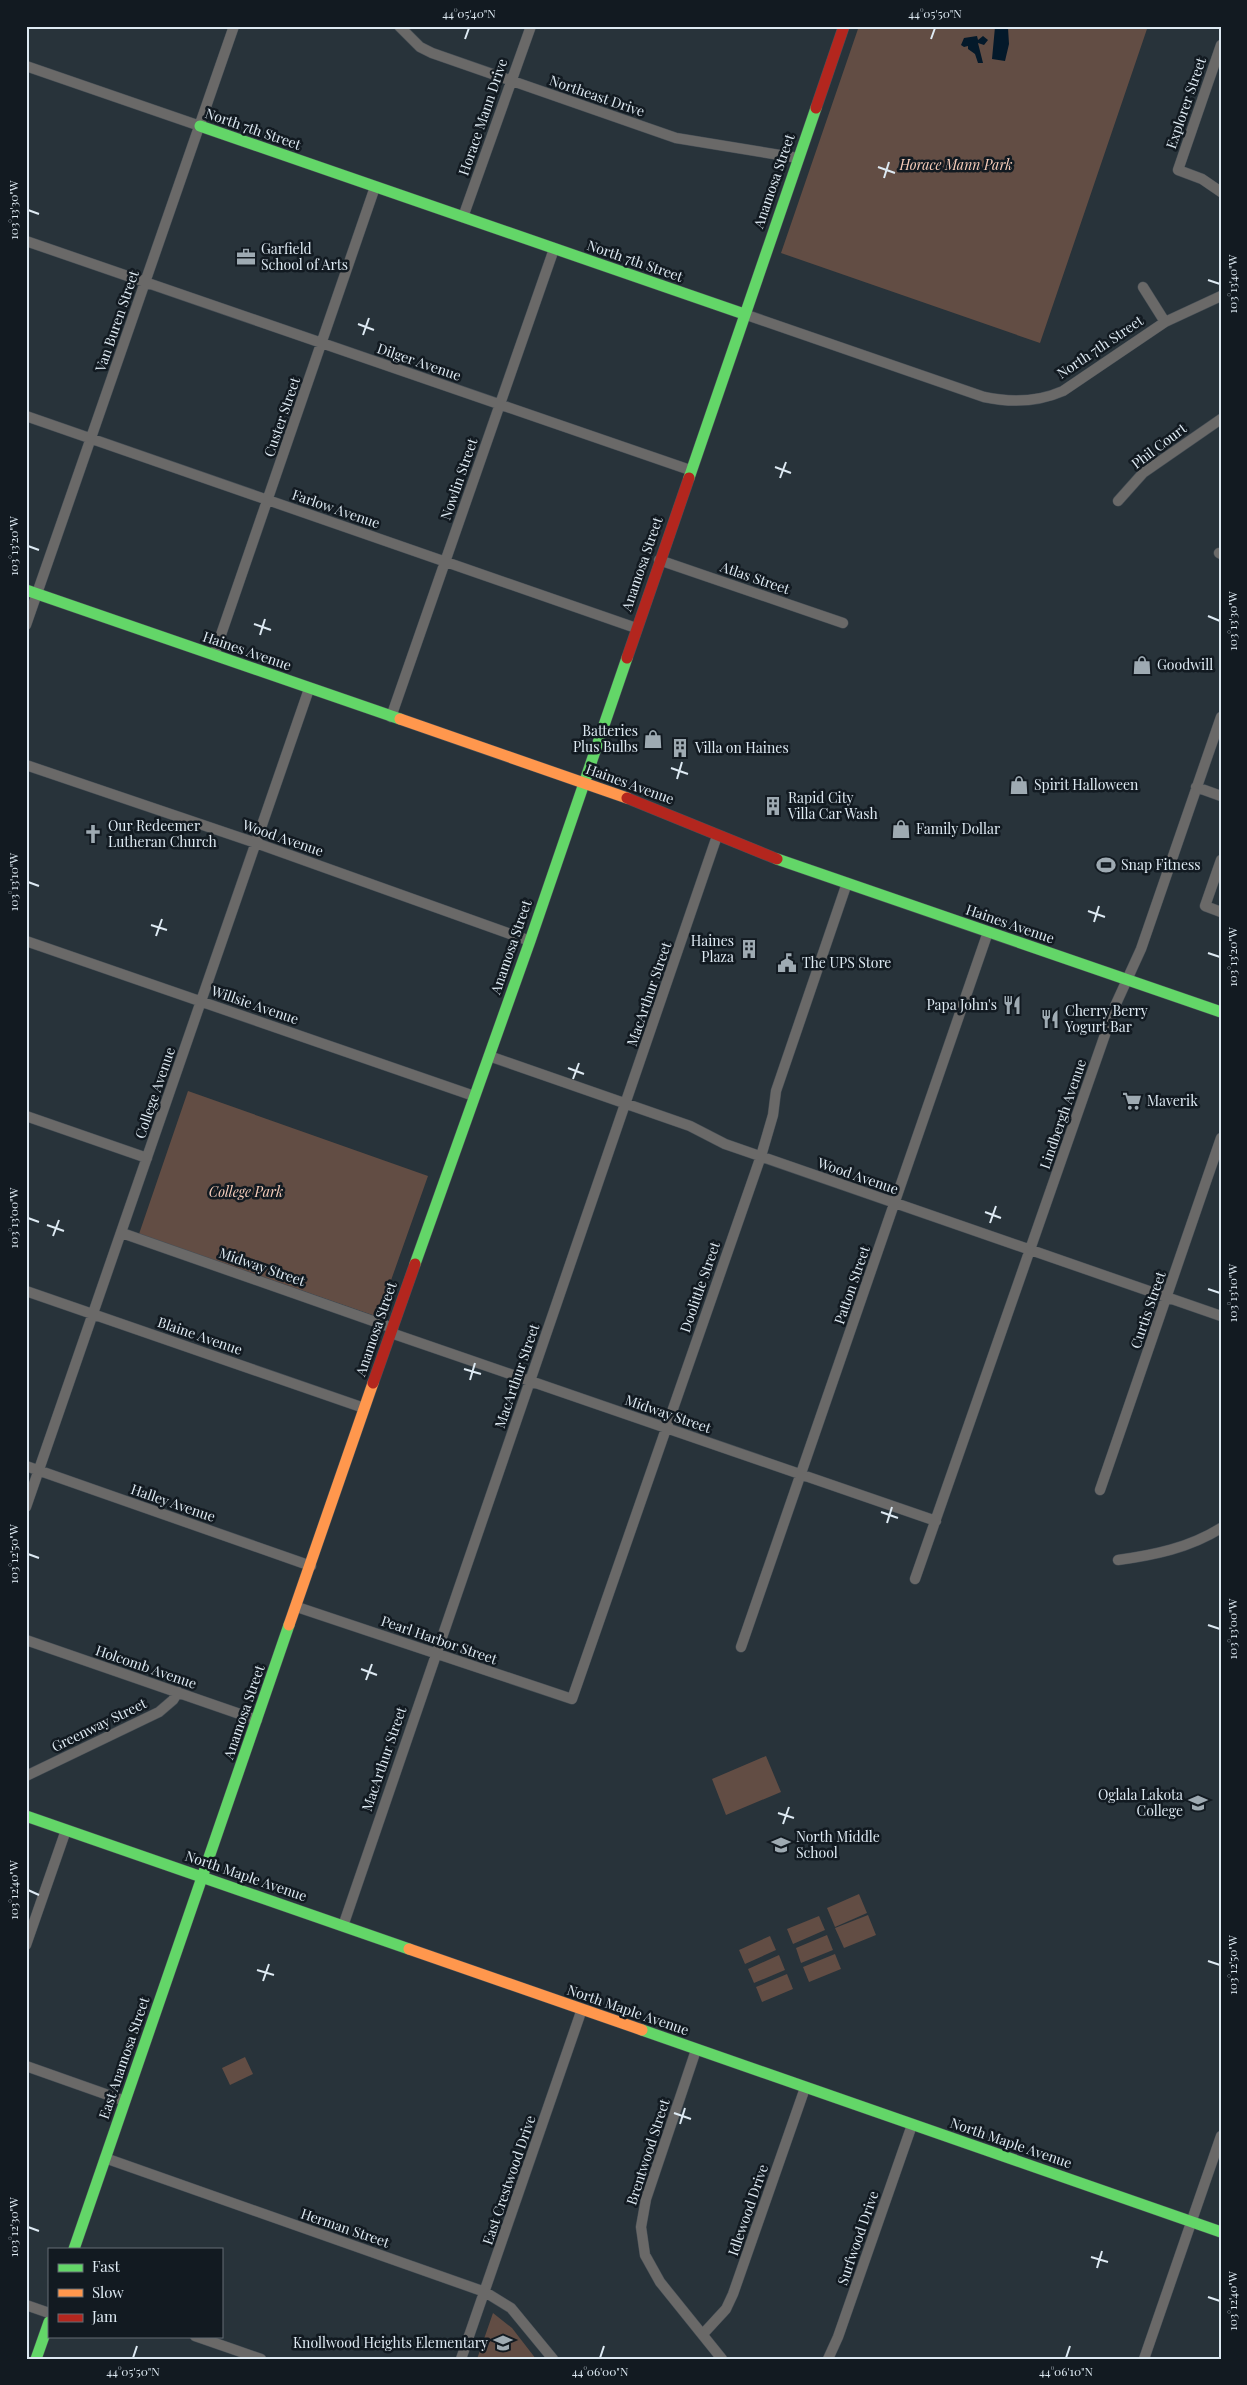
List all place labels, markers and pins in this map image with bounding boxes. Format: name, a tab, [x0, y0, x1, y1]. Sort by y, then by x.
place label: Garfield School of Arts	[261, 239, 348, 274]
office icon: Garfield School of Arts	[235, 246, 257, 268]
shop icon: Goodwill	[1131, 654, 1153, 676]
place label: Goodwill	[1157, 655, 1213, 674]
place label: Batteries Plus Bulbs	[573, 721, 638, 756]
shop icon: Batteries Plus Bulbs	[642, 728, 664, 750]
building icon: Villa on Haines	[669, 737, 691, 759]
place label: Villa on Haines	[694, 738, 789, 757]
shop icon: Spirit Halloween	[1008, 774, 1030, 796]
place label: Spirit Halloween	[1034, 775, 1139, 794]
place label: Rapid City Villa Car Wash	[787, 788, 879, 823]
building icon: Rapid City Villa Car Wash	[762, 795, 784, 817]
place label: Our Redeemer Lutheran Church	[108, 816, 217, 851]
shop icon: Family Dollar	[890, 818, 912, 840]
place label: Family Dollar	[916, 819, 1001, 838]
church icon: Our Redeemer Lutheran Church	[82, 823, 104, 845]
sports icon: Snap Fitness	[1095, 854, 1117, 876]
place label: Snap Fitness	[1121, 855, 1201, 874]
place label: Haines Plaza	[691, 931, 734, 966]
building icon: Haines Plaza	[738, 938, 760, 960]
public building icon: The UPS Store	[776, 952, 798, 974]
place label: The UPS Store	[802, 953, 891, 972]
restaurant icon: Papa John's	[1001, 994, 1023, 1016]
place label: Papa John's	[926, 995, 997, 1014]
place label: Cherry Berry Yogurt Bar	[1064, 1001, 1148, 1036]
restaurant icon: Cherry Berry Yogurt Bar	[1039, 1008, 1061, 1030]
supermarket icon: Maverik	[1121, 1090, 1143, 1112]
place label: Maverik	[1147, 1091, 1198, 1110]
place label: Oglala Lakota College	[1098, 1785, 1183, 1820]
school or university icon: Oglala Lakota College	[1187, 1792, 1209, 1814]
place label: North Middle School	[796, 1827, 880, 1862]
school or university icon: North Middle School	[770, 1834, 792, 1856]
school or university icon: Knollwood Heights Elementary	[492, 2332, 514, 2354]
place label: Knollwood Heights Elementary	[293, 2333, 488, 2352]

